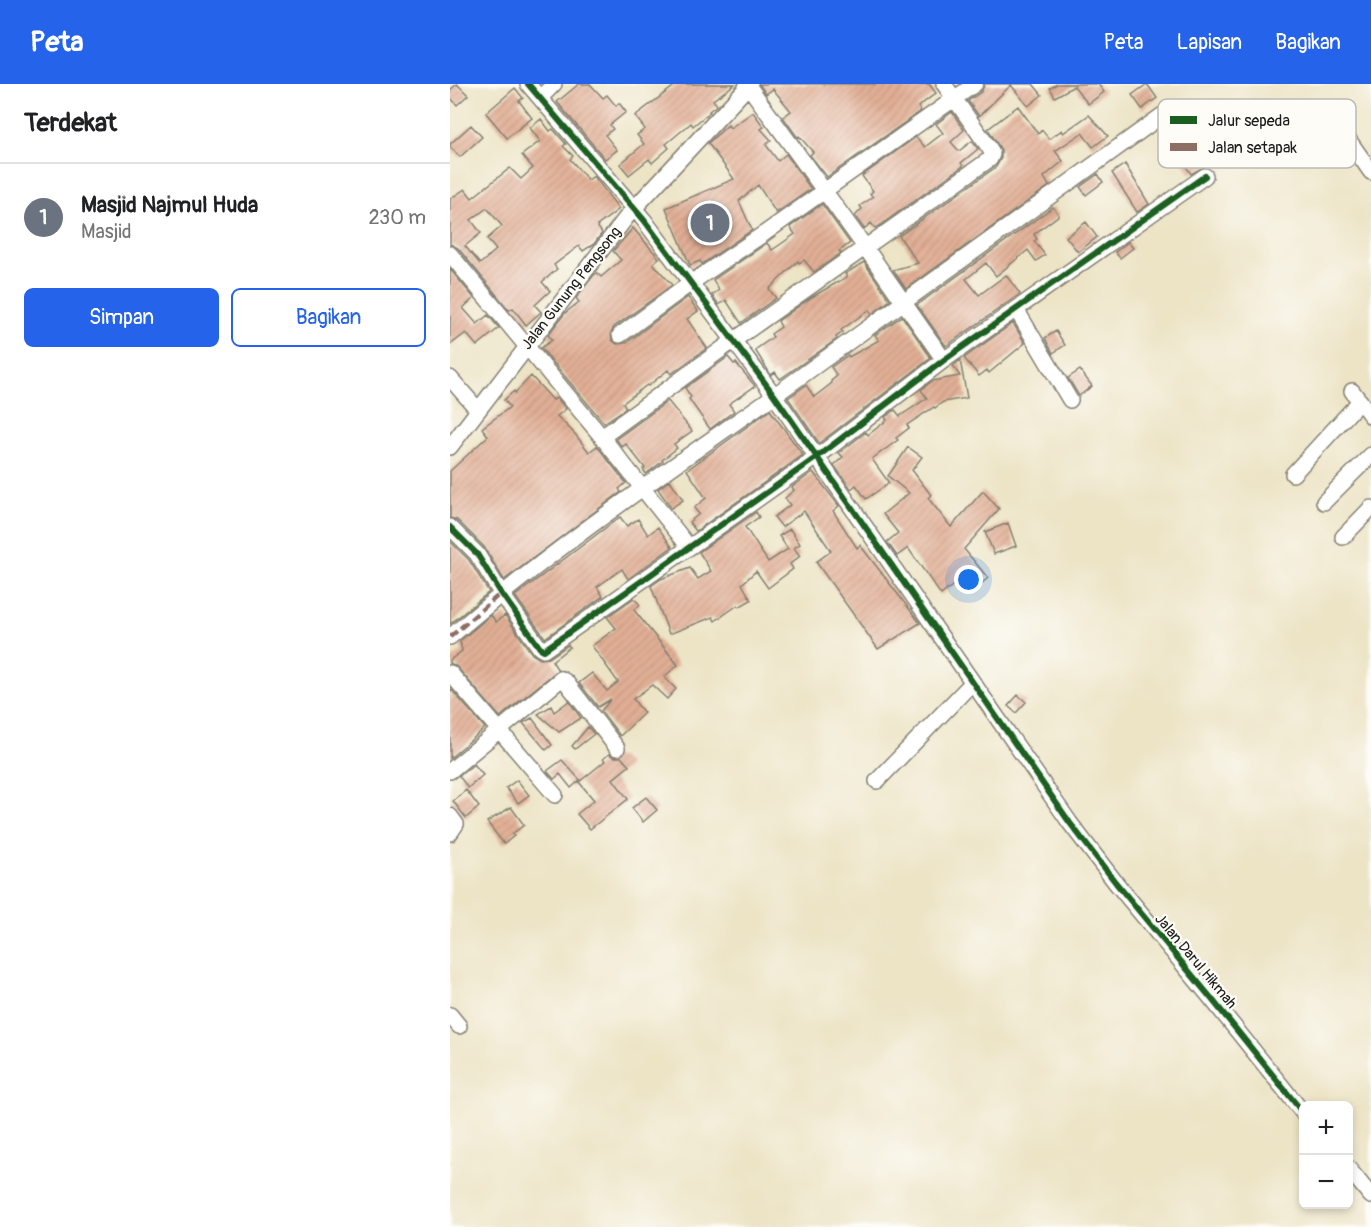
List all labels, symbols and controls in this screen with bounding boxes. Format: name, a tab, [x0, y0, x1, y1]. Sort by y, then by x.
text: Peta	[30, 25, 84, 60]
text: Peta	[1103, 29, 1144, 56]
text: Lapisan	[1177, 29, 1242, 56]
text: Bagikan	[1275, 29, 1341, 56]
legend	[1158, 99, 1356, 168]
text: Terdekat	[24, 107, 117, 139]
text: Jalur sepeda	[1208, 111, 1290, 131]
text: Jalan setapak	[1208, 138, 1297, 158]
text: Masjid Najmul Huda	[81, 191, 258, 219]
pin: 1	[690, 200, 730, 246]
text: 1	[40, 205, 47, 230]
text: 230 m	[369, 205, 426, 230]
text: Masjid	[81, 219, 132, 244]
street label: Jalan Gunung Pengsong	[517, 223, 625, 354]
button: Simpan	[24, 288, 219, 347]
button: Bagikan	[231, 288, 426, 347]
your location	[954, 565, 983, 594]
street label: Jalan Darul Hikmah	[1150, 910, 1241, 1013]
map controls	[1299, 1101, 1353, 1209]
button: +	[1299, 1101, 1353, 1155]
button: −	[1299, 1155, 1353, 1209]

